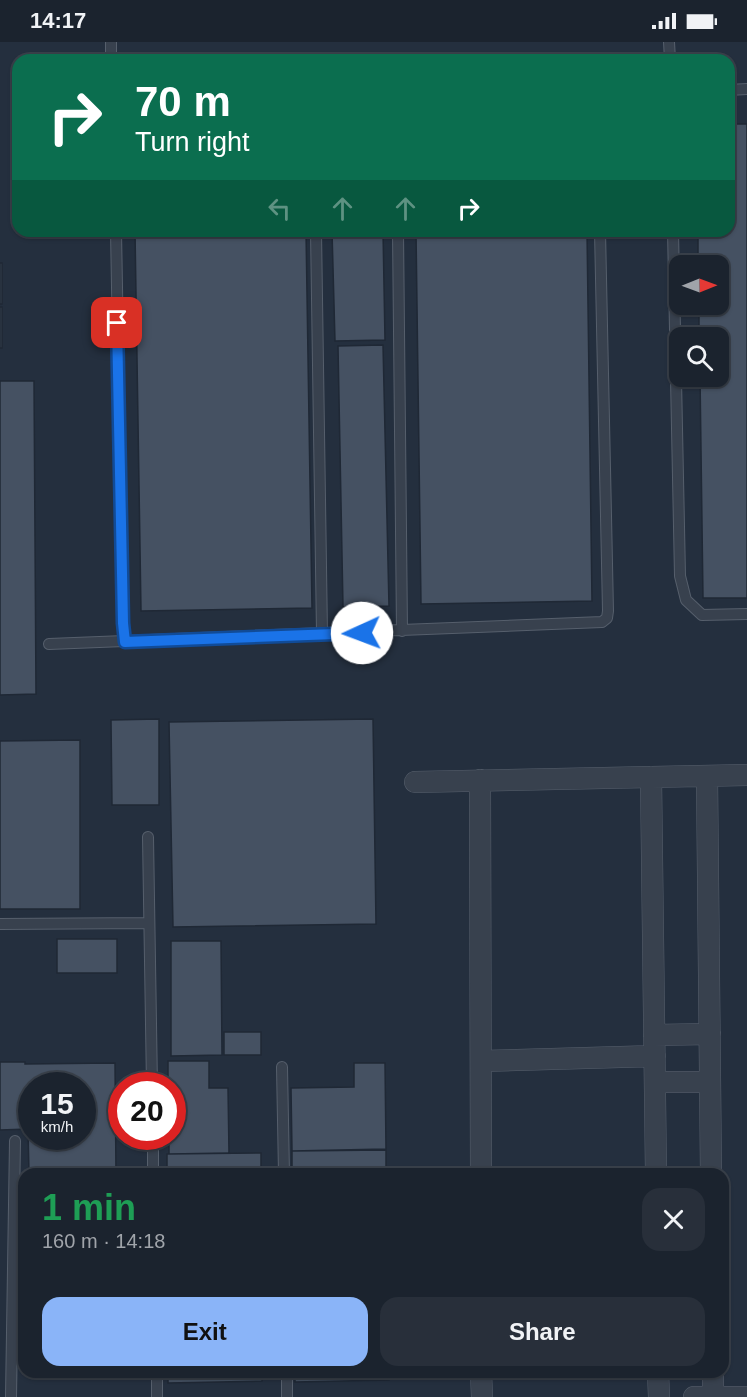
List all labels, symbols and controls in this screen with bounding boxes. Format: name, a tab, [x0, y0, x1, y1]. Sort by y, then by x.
text: 14:17	[30, 8, 86, 33]
icon: right	[36, 78, 114, 156]
text: 70 m	[135, 78, 231, 125]
text: Turn right	[135, 127, 250, 157]
icon: left	[263, 192, 296, 225]
icon: ahead	[326, 192, 359, 225]
icon: ahead	[389, 192, 422, 225]
icon: right	[452, 192, 485, 225]
north arrow	[669, 255, 729, 315]
map controls	[669, 255, 729, 387]
pin	[91, 297, 142, 348]
icon: arrive	[100, 306, 133, 339]
button: search	[669, 327, 729, 387]
position arrow	[330, 601, 394, 665]
speed limit sign: 20	[108, 1072, 186, 1150]
text: 15	[40, 1087, 74, 1120]
text: km/h	[41, 1118, 73, 1135]
text: 1 min	[42, 1187, 136, 1228]
button: close	[642, 1188, 705, 1251]
text: 160 m · 14:18	[42, 1230, 165, 1252]
button: Exit	[42, 1297, 368, 1366]
button: Share	[380, 1297, 705, 1366]

